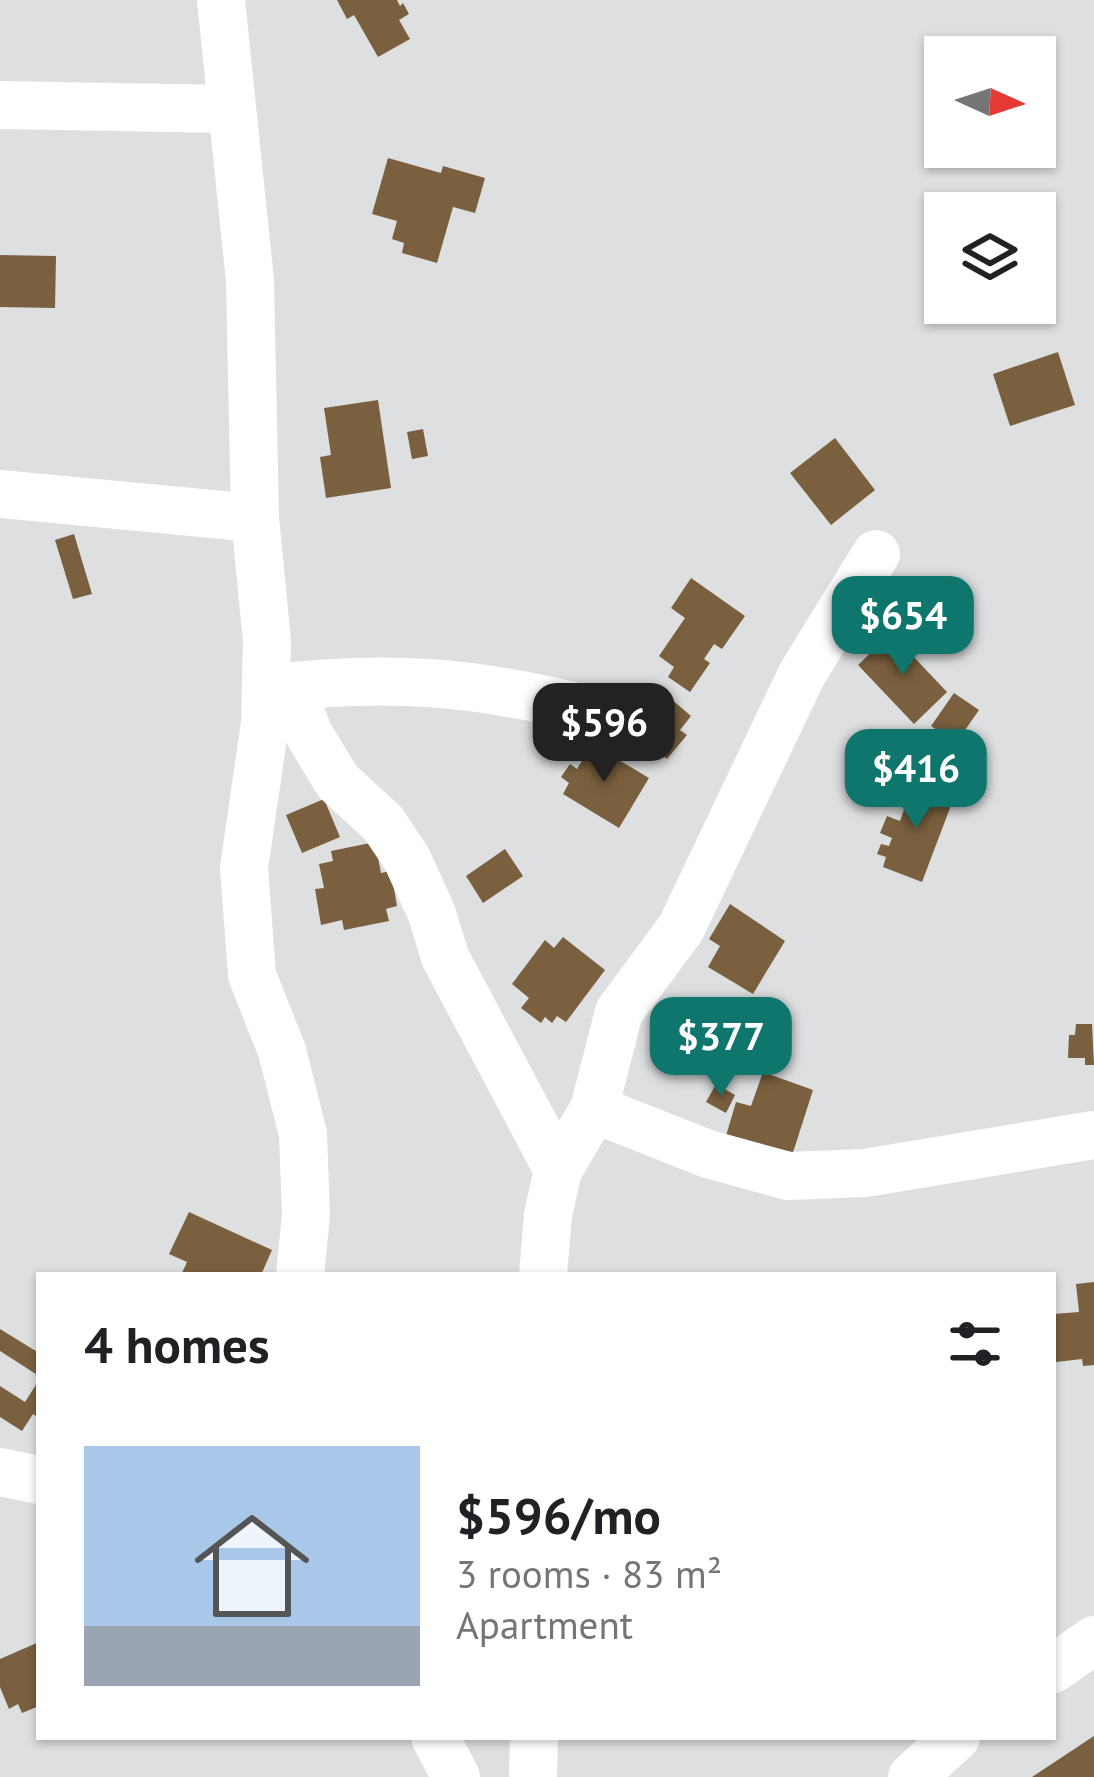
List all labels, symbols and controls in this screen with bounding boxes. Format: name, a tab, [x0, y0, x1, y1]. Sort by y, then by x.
north arrow	[924, 36, 1056, 168]
map controls	[924, 36, 1056, 324]
button: layers	[924, 192, 1056, 324]
pin: $654	[832, 576, 974, 678]
text: $654	[859, 589, 947, 640]
pin: $596	[533, 683, 675, 785]
text: $596	[560, 696, 648, 747]
pin: $416	[845, 729, 987, 831]
text: $416	[872, 742, 960, 793]
pin: $377	[650, 997, 792, 1099]
text: $377	[677, 1010, 765, 1061]
text: 4 homes	[84, 1311, 270, 1377]
icon: filters	[942, 1311, 1008, 1377]
text: $596/mo	[456, 1482, 661, 1548]
icon: home	[180, 1494, 324, 1638]
text: 3 rooms · 83 m²	[456, 1548, 722, 1599]
text: Apartment	[456, 1599, 633, 1650]

